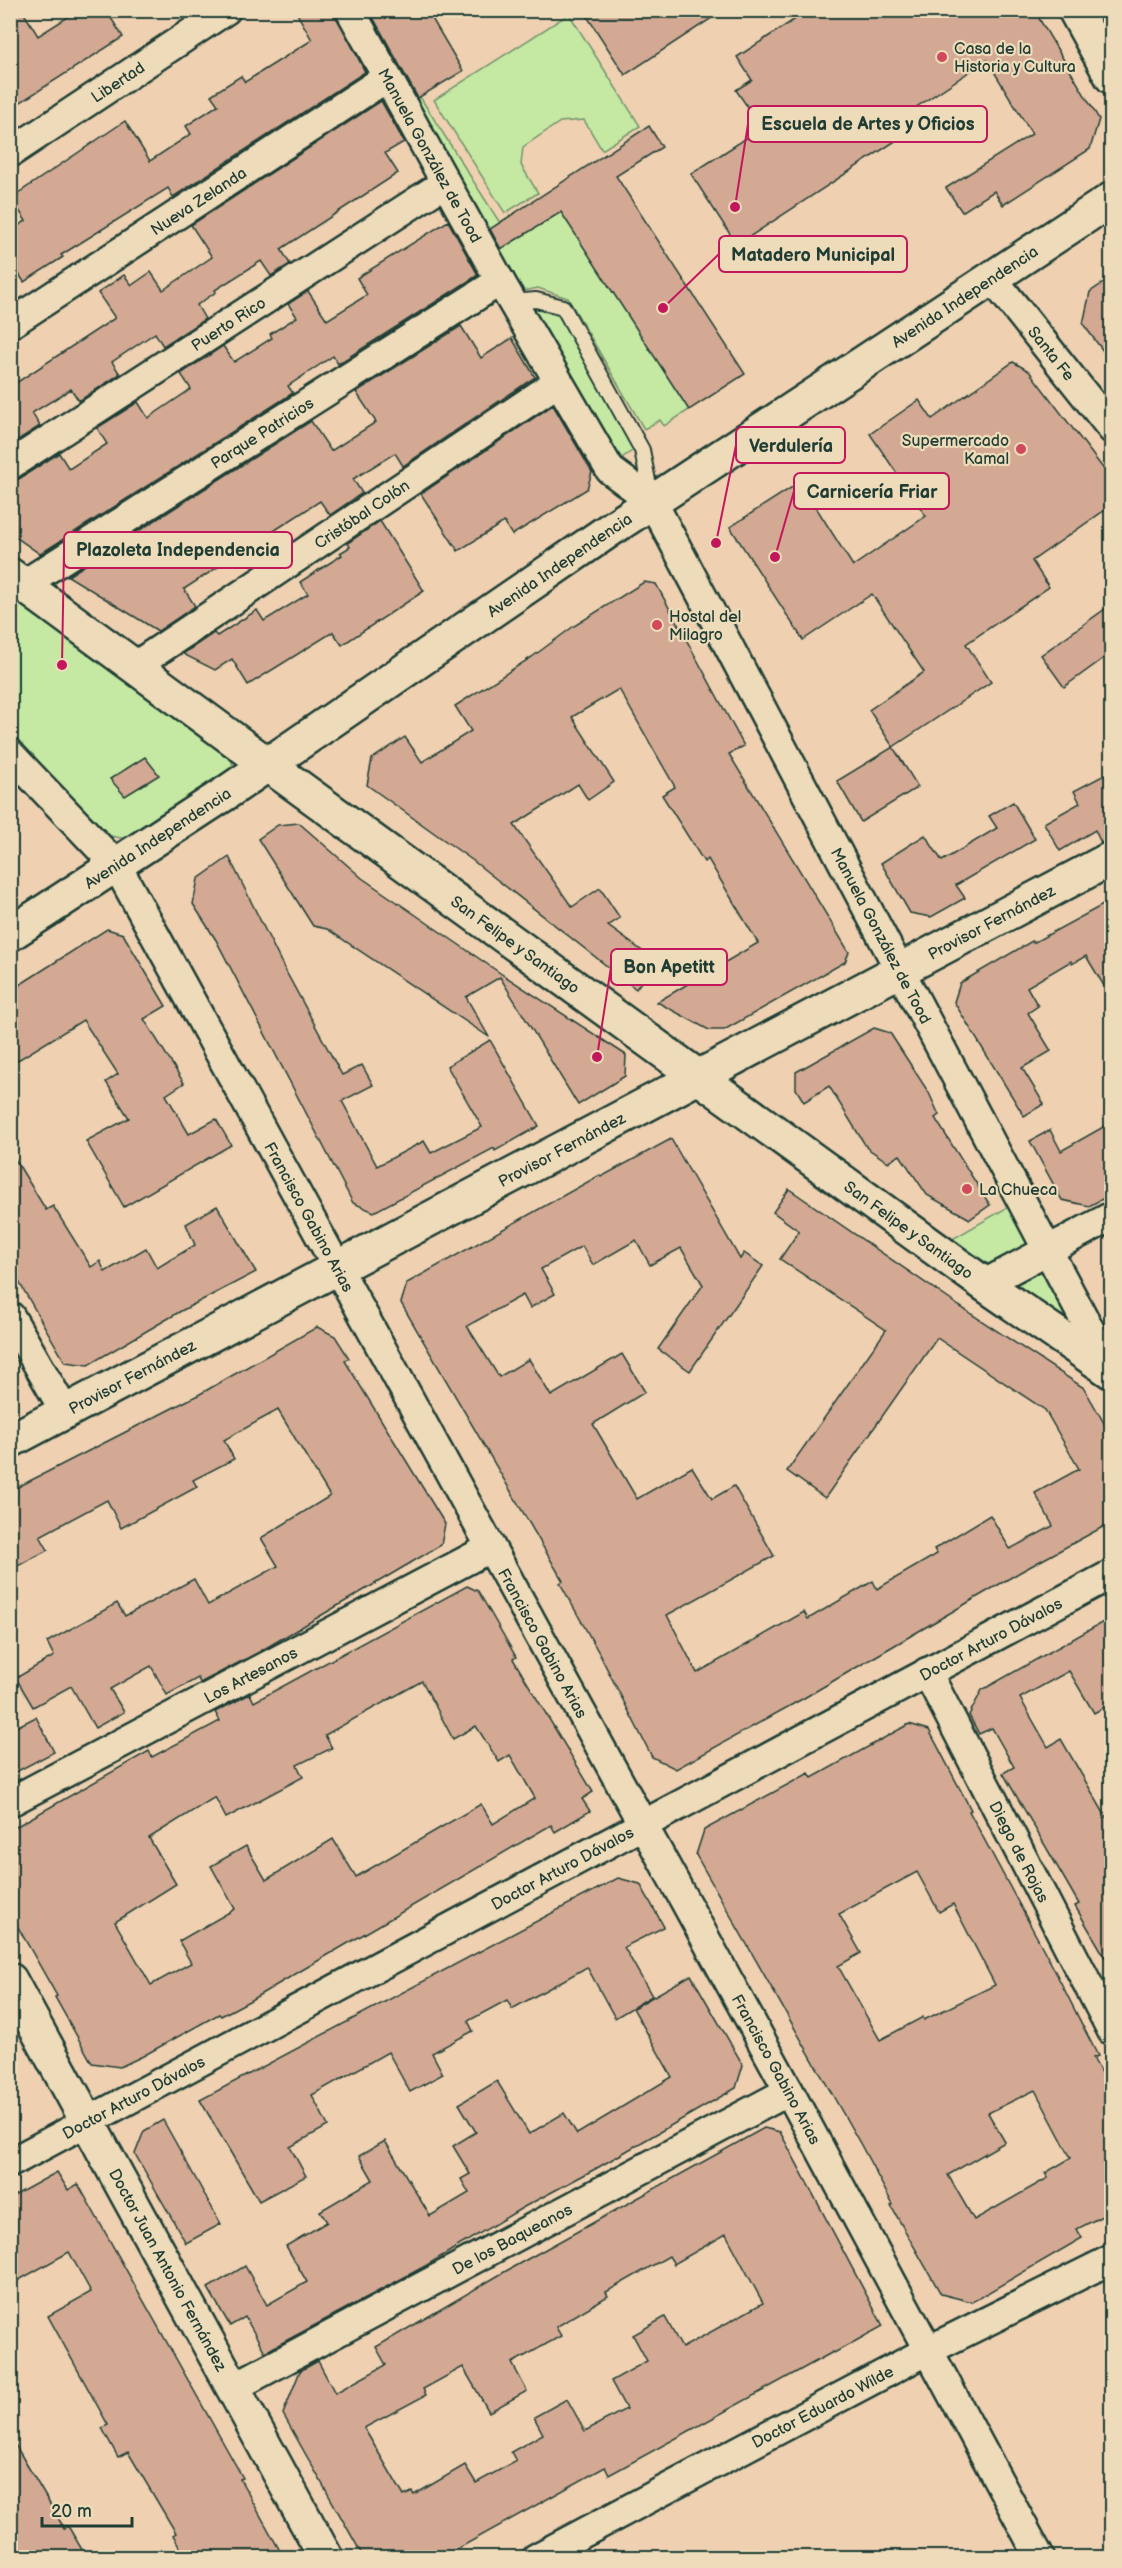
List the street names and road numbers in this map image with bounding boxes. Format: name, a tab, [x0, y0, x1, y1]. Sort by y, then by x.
street label: Libertad	[88, 59, 149, 108]
street label: Manuela González de Tood	[373, 65, 485, 247]
street label: Nueva Zelanda	[148, 164, 250, 240]
street label: Avenida Independencia	[889, 242, 1042, 352]
street label: Puerto Rico	[188, 294, 270, 356]
street label: Santa Fe	[1023, 323, 1078, 386]
street label: Parque Patricios	[208, 394, 318, 474]
street label: Cristóbal Colón	[311, 476, 414, 554]
street label: Avenida Independencia	[484, 510, 636, 622]
street label: Avenida Independencia	[81, 784, 235, 894]
street label: Manuela González de Tood	[826, 845, 934, 1028]
street label: Provisor Fernández	[925, 882, 1059, 965]
street label: San Felipe y Santiago	[446, 892, 583, 999]
street label: Provisor Fernández	[496, 1109, 629, 1192]
street label: Francisco Gabino Arias	[259, 1139, 357, 1296]
street label: San Felipe y Santiago	[840, 1178, 976, 1284]
street label: Provisor Fernández	[66, 1336, 200, 1419]
street label: Francisco Gabino Arias	[493, 1565, 591, 1722]
street label: Doctor Arturo Dávalos	[917, 1594, 1066, 1686]
street label: Los Artesanos	[201, 1644, 301, 1709]
street label: Diego de Rojas	[984, 1798, 1052, 1906]
street label: Doctor Arturo Dávalos	[488, 1823, 637, 1915]
street label: Francisco Gabino Arias	[727, 1992, 824, 2148]
street label: Doctor Arturo Dávalos	[60, 2053, 209, 2144]
street label: Doctor Juan Antonio Fernández	[104, 2166, 230, 2375]
street label: De los Baqueanos	[449, 2200, 576, 2280]
street label: Doctor Eduardo Wilde	[749, 2362, 898, 2453]

